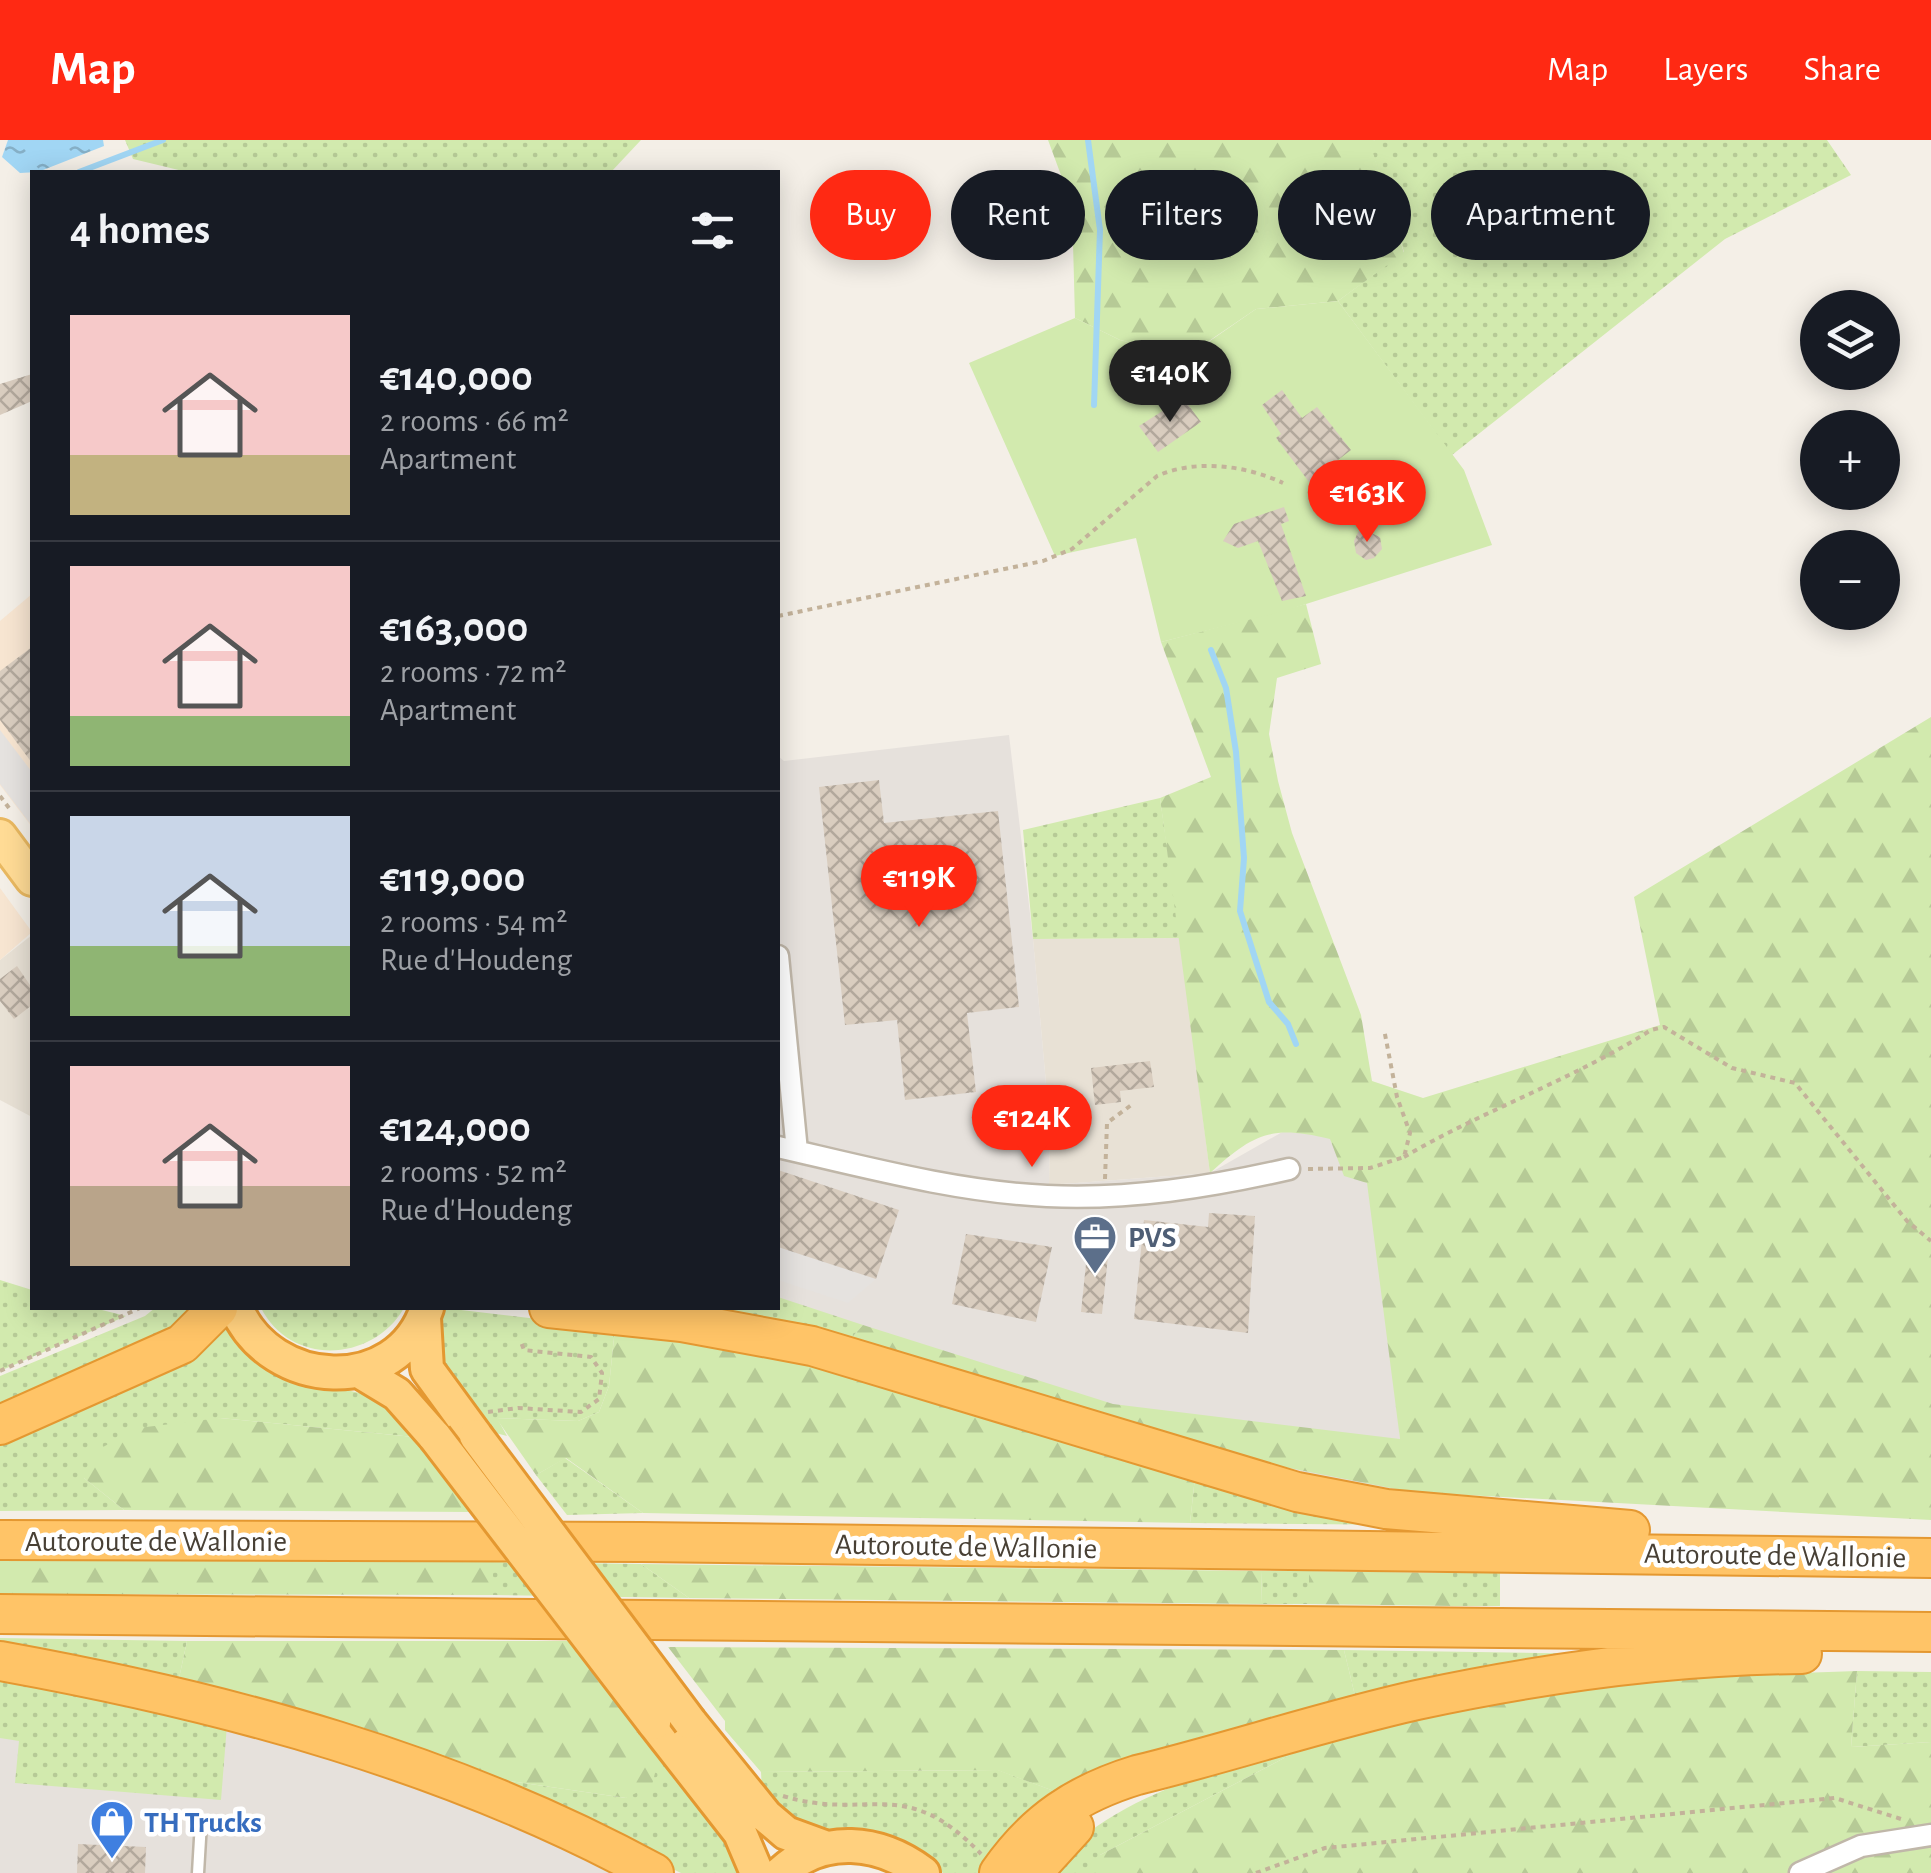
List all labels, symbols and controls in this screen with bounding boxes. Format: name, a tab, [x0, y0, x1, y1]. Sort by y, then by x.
text: Map	[50, 46, 136, 94]
text: Map	[1547, 52, 1608, 87]
text: Layers	[1663, 52, 1748, 87]
text: Share	[1803, 52, 1881, 87]
chip: Buy	[810, 170, 931, 260]
chip: Rent	[951, 170, 1085, 260]
chip: Filters	[1105, 170, 1258, 260]
chip: New	[1278, 170, 1411, 260]
chip: Apartment	[1431, 170, 1650, 260]
icon: filters	[685, 203, 740, 258]
text: 4 homes	[70, 209, 210, 251]
map controls	[1800, 290, 1900, 630]
button: layers	[1800, 290, 1900, 390]
pin: €140K	[1100, 340, 1240, 425]
icon: home	[150, 355, 270, 475]
text: €140,000	[380, 356, 533, 398]
text: €140K	[1131, 356, 1209, 388]
text: 2 rooms · 66 m²	[380, 405, 569, 437]
button: +	[1800, 410, 1900, 510]
text: Apartment	[380, 443, 516, 475]
pin: €163K	[1297, 460, 1437, 545]
text: €163K	[1330, 476, 1404, 508]
button: −	[1800, 530, 1900, 630]
icon: home	[150, 606, 270, 726]
text: €163,000	[380, 607, 528, 649]
text: 2 rooms · 72 m²	[380, 656, 567, 688]
text: Apartment	[380, 694, 516, 726]
pin: €119K	[849, 845, 989, 930]
icon: home	[150, 856, 270, 976]
text: €119,000	[380, 857, 525, 899]
text: €119K	[883, 861, 955, 893]
text: 2 rooms · 54 m²	[380, 906, 567, 938]
text: Rue d'Houdeng	[380, 944, 572, 976]
pin: €124K	[962, 1085, 1102, 1170]
text: €124K	[994, 1101, 1070, 1133]
icon: home	[150, 1106, 270, 1226]
text: €124,000	[380, 1107, 531, 1149]
text: 2 rooms · 52 m²	[380, 1156, 567, 1188]
text: Rue d'Houdeng	[380, 1194, 572, 1226]
office icon: PVS	[1072, 1214, 1118, 1275]
place label: PVS	[1128, 1223, 1176, 1253]
street label: Autoroute de Wallonie	[25, 1527, 287, 1557]
street label: Autoroute de Wallonie	[835, 1530, 1097, 1564]
street label: Autoroute de Wallonie	[1644, 1539, 1906, 1573]
shop icon: TH Trucks	[89, 1799, 135, 1860]
place label: TH Trucks	[144, 1808, 262, 1838]

